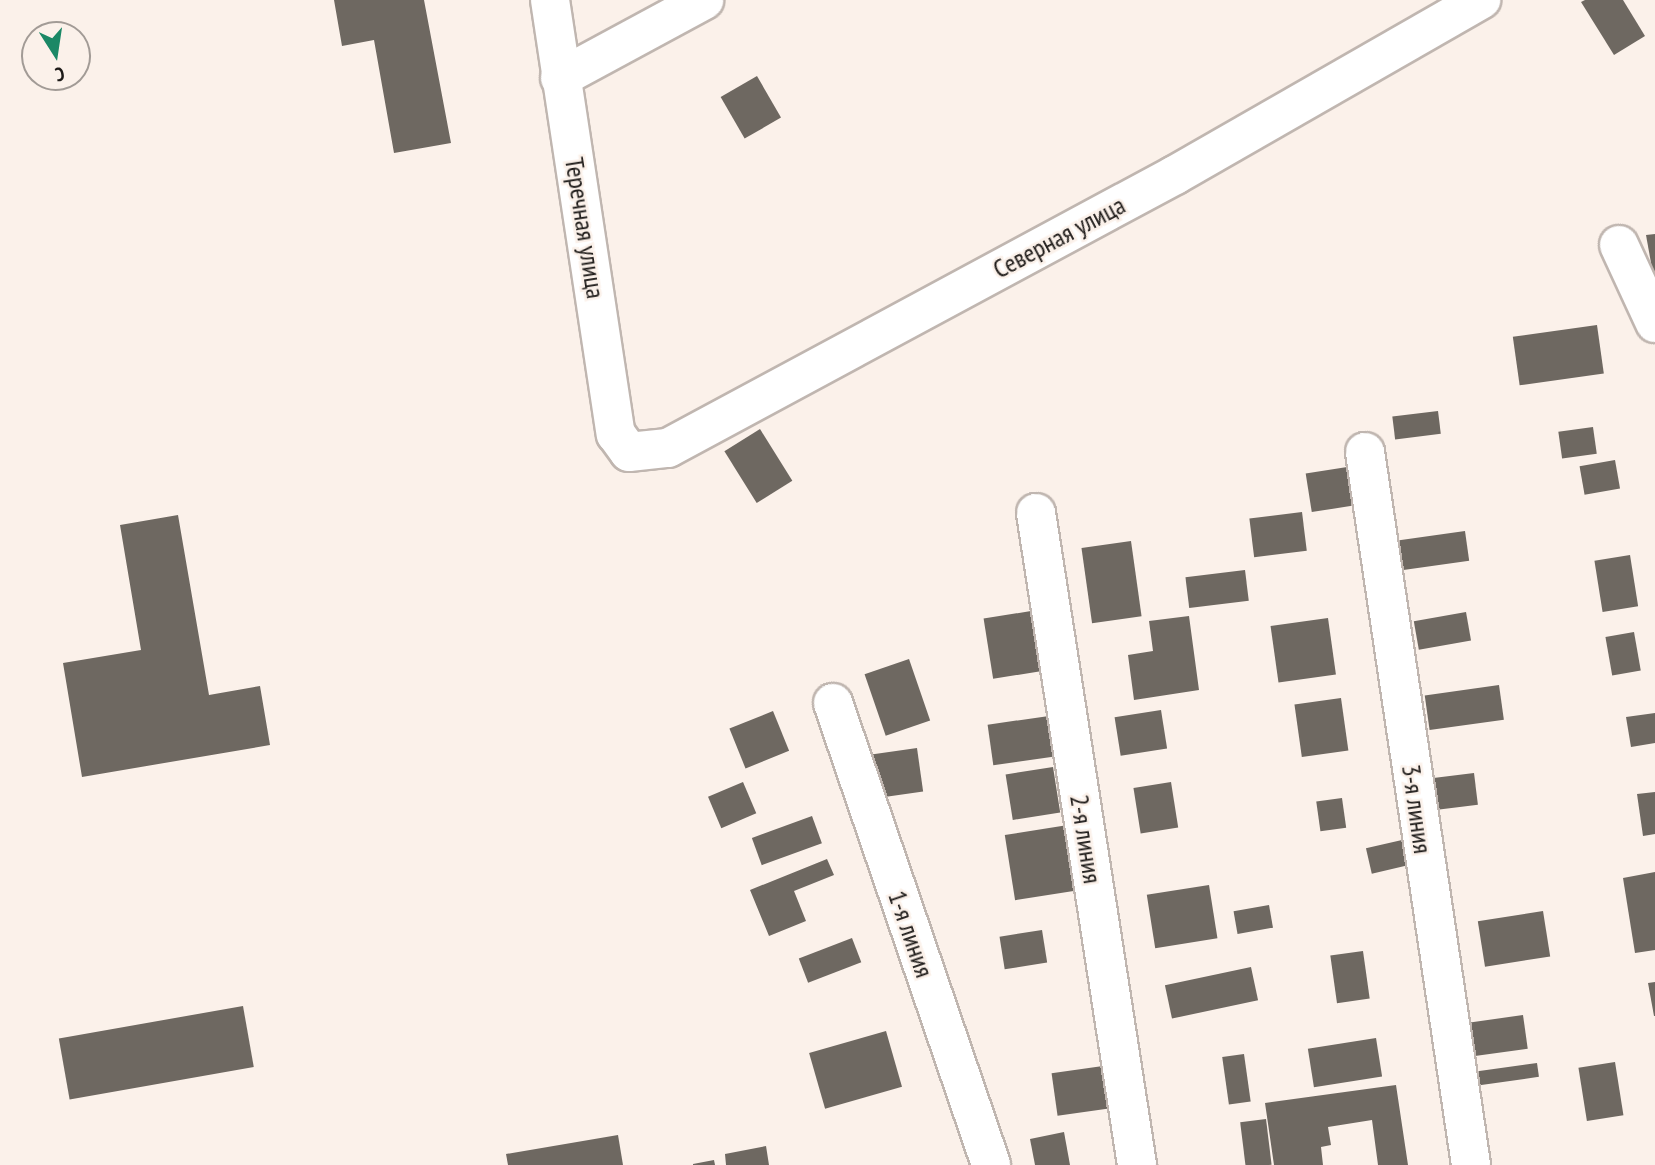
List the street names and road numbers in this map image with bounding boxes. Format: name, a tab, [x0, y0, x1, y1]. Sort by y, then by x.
street label: Теречная улица	[558, 155, 612, 301]
street label: Северная улица	[988, 189, 1130, 285]
street label: 3-я линия	[1395, 762, 1439, 856]
street label: 2-я линия	[1064, 792, 1108, 886]
street label: 1-я линия	[882, 887, 940, 981]

